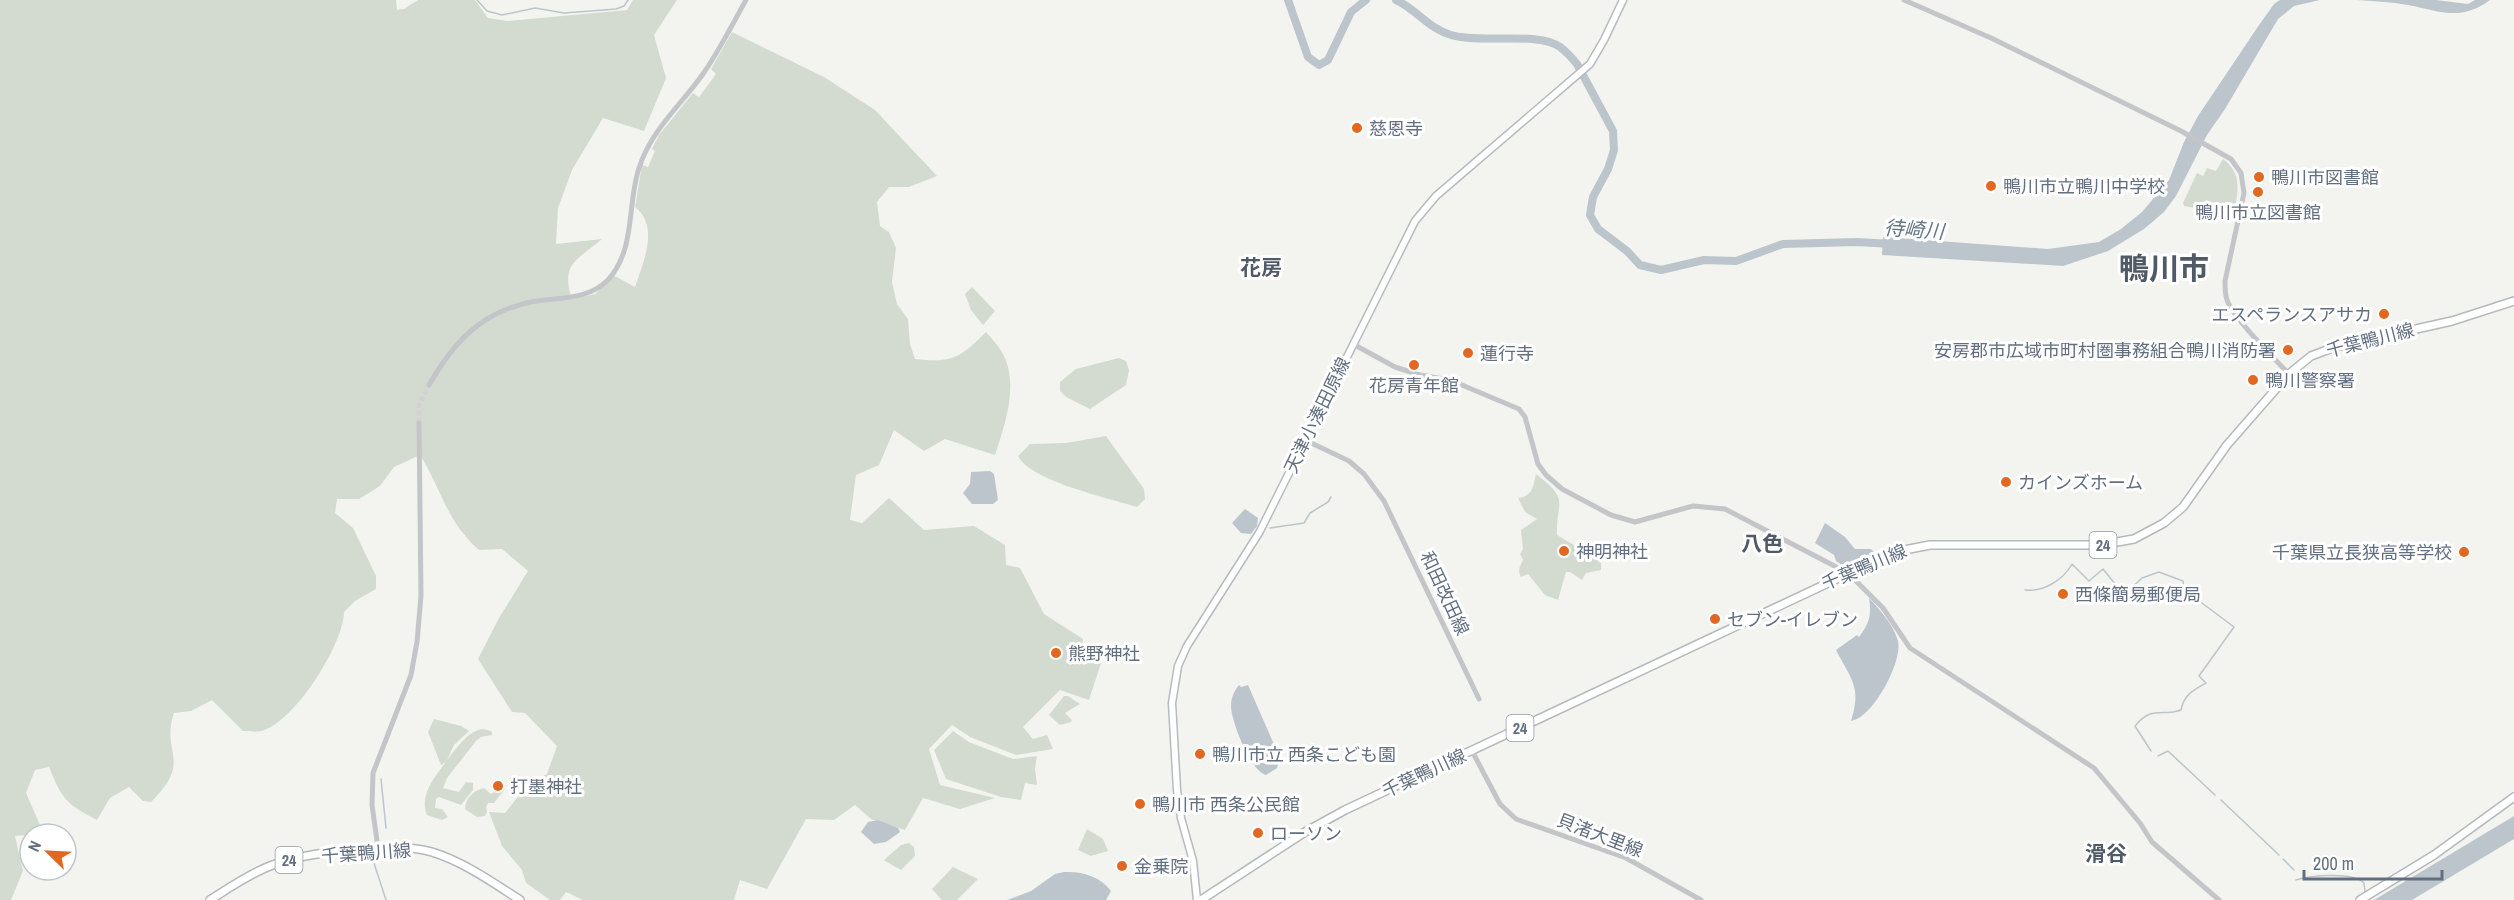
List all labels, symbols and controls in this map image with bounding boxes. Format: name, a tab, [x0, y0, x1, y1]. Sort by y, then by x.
place label: 慈恩寺	[1369, 116, 1423, 141]
marker: 慈恩寺	[1350, 121, 1364, 135]
place label: 鴨川市図書館	[2271, 165, 2379, 190]
marker: 鴨川市図書館	[2252, 170, 2266, 184]
place label: 鴨川市立鴨川中学校	[2003, 174, 2165, 199]
marker: 鴨川市立鴨川中学校	[1984, 179, 1998, 193]
marker: 鴨川市立図書館	[2251, 185, 2265, 199]
place label: 鴨川市立図書館	[2195, 200, 2321, 225]
water label: 待崎川	[1883, 213, 1947, 245]
district label: 鴨川市	[2119, 248, 2209, 288]
district label: 花房	[1240, 253, 1282, 282]
place label: エスペランスアサカ	[2212, 302, 2372, 327]
marker: エスペランスアサカ	[2377, 307, 2391, 321]
street label: 千葉鴨川線	[2323, 317, 2417, 363]
place label: 安房郡市広域市町村圏事務組合鴨川消防署	[1934, 338, 2276, 363]
place label: 蓮行寺	[1480, 341, 1534, 366]
marker: 安房郡市広域市町村圏事務組合鴨川消防署	[2281, 343, 2295, 357]
marker: 蓮行寺	[1461, 346, 1475, 360]
street label: 天津小湊田原線	[1278, 353, 1356, 477]
marker: 花房青年館	[1407, 358, 1421, 372]
place label: 鴨川警察署	[2265, 368, 2355, 393]
place label: 花房青年館	[1369, 373, 1459, 398]
marker: 鴨川警察署	[2246, 373, 2260, 387]
place label: カインズホーム	[2018, 470, 2143, 495]
marker: カインズホーム	[1999, 475, 2013, 489]
district label: 八色	[1741, 529, 1783, 558]
road number: 24	[2090, 532, 2116, 558]
street label: 千葉鴨川線	[1818, 538, 1910, 596]
place label: 神明神社	[1576, 539, 1648, 564]
place label: 千葉県立長狭高等学校	[2272, 540, 2452, 565]
marker: 神明神社	[1557, 544, 1571, 558]
marker: 千葉県立長狭高等学校	[2457, 545, 2471, 559]
street label: 和田改田線	[1415, 547, 1475, 639]
place label: 西條簡易郵便局	[2075, 582, 2201, 607]
marker: 西條簡易郵便局	[2056, 587, 2070, 601]
place label: セブン-イレブン	[1727, 607, 1858, 632]
marker: セブン-イレブン	[1708, 612, 1722, 626]
place label: 熊野神社	[1068, 641, 1140, 666]
marker: 熊野神社	[1049, 646, 1063, 660]
road number: 24	[1506, 715, 1534, 741]
place label: 鴨川市立 西条こども園	[1212, 742, 1396, 767]
street label: 千葉鴨川線	[1378, 743, 1470, 803]
marker: 鴨川市立 西条こども園	[1193, 747, 1207, 761]
place label: 打墨神社	[510, 774, 582, 799]
marker: 打墨神社	[491, 779, 505, 793]
place label: 鴨川市 西条公民館	[1152, 792, 1300, 817]
marker: 鴨川市 西条公民館	[1133, 797, 1147, 811]
street label: 貝渚大里線	[1554, 807, 1646, 863]
place label: ローソン	[1270, 821, 1342, 846]
north arrow	[18, 822, 78, 882]
marker: ローソン	[1251, 826, 1265, 840]
text: N	[22, 837, 46, 855]
street label: 千葉鴨川線	[320, 837, 412, 869]
district label: 滑谷	[2085, 839, 2127, 868]
scale bar	[2304, 843, 2442, 881]
road number: 24	[276, 847, 302, 873]
text: 200 m	[2313, 851, 2354, 876]
place label: 金乗院	[1134, 854, 1188, 879]
marker: 金乗院	[1115, 859, 1129, 873]

